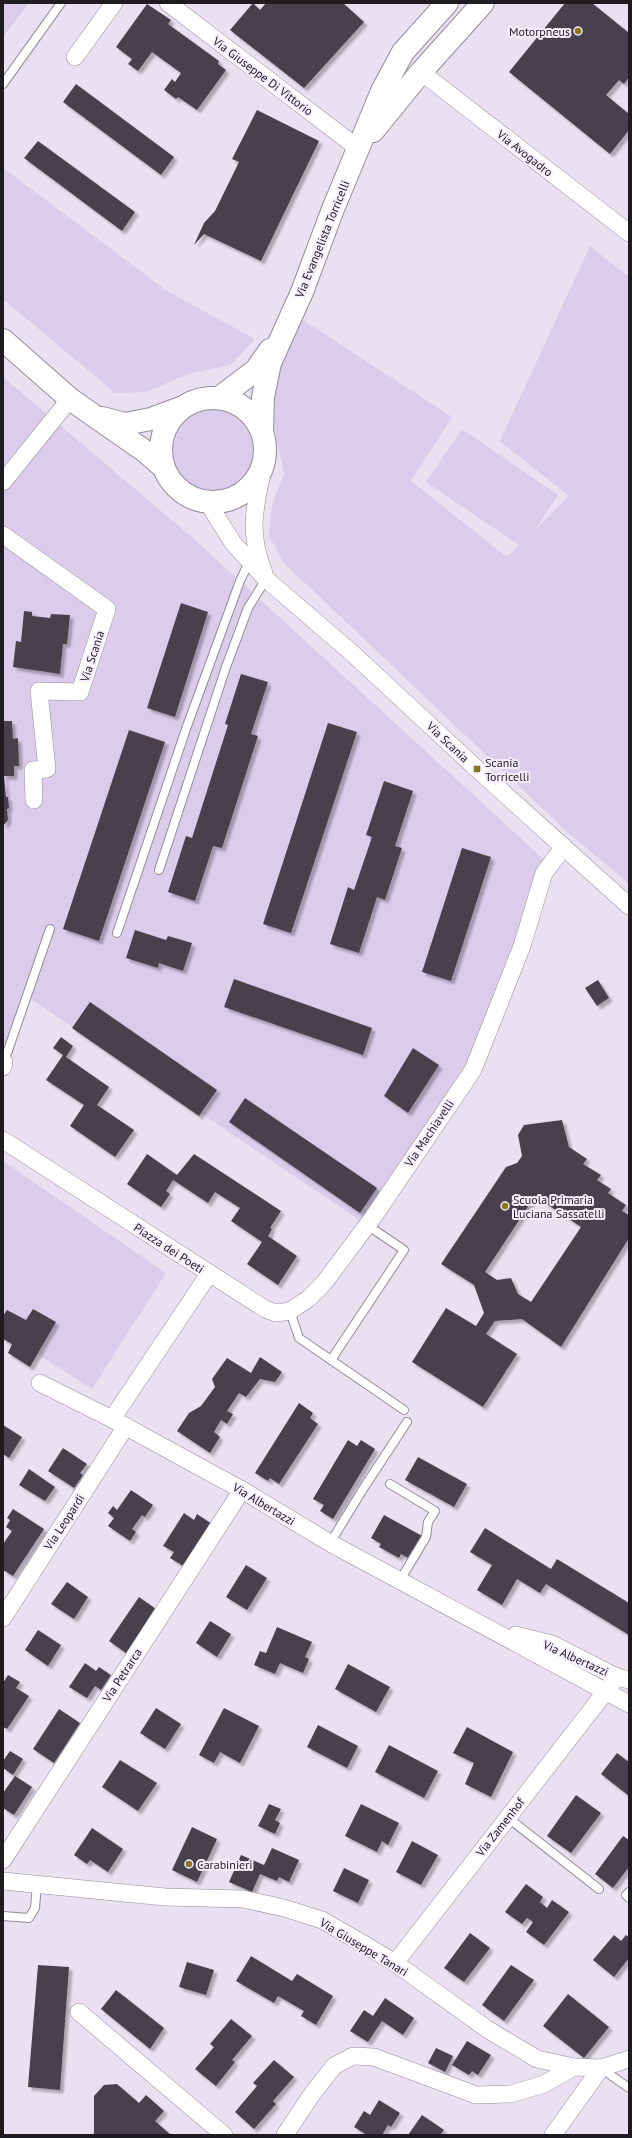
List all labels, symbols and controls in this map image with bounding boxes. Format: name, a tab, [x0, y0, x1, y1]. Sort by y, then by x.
place label: Motorpneus	[509, 24, 570, 39]
marker: Motorpneus	[573, 26, 583, 36]
street label: Via Giuseppe Di Vittorio	[209, 33, 316, 119]
street label: Via Avogadro	[493, 126, 556, 179]
street label: Via Evangelista Torricelli	[291, 178, 352, 301]
street label: Via Scania	[76, 629, 107, 684]
street label: Via Scania	[423, 718, 472, 765]
place label: Scania Torricelli	[485, 755, 529, 784]
marker: Scania Torricelli	[472, 764, 482, 774]
street label: Via Machiavelli	[400, 1097, 457, 1170]
place label: Scuola Primaria Luciana Sassatelli	[513, 1192, 604, 1221]
marker: Scuola Primaria Luciana Sassatelli	[500, 1201, 510, 1211]
street label: Piazza dei Poeti	[131, 1220, 207, 1276]
street label: Via Albertazzi	[229, 1479, 298, 1529]
street label: Via Leopardi	[40, 1491, 88, 1553]
street label: Via Albertazzi	[540, 1636, 611, 1679]
street label: Via Petrarca	[99, 1645, 145, 1706]
street label: Via Zamenhof	[472, 1794, 528, 1860]
place label: Carabinieri	[197, 1857, 253, 1872]
marker: Carabinieri	[184, 1859, 194, 1869]
street label: Via Giuseppe Tanari	[316, 1914, 411, 1979]

